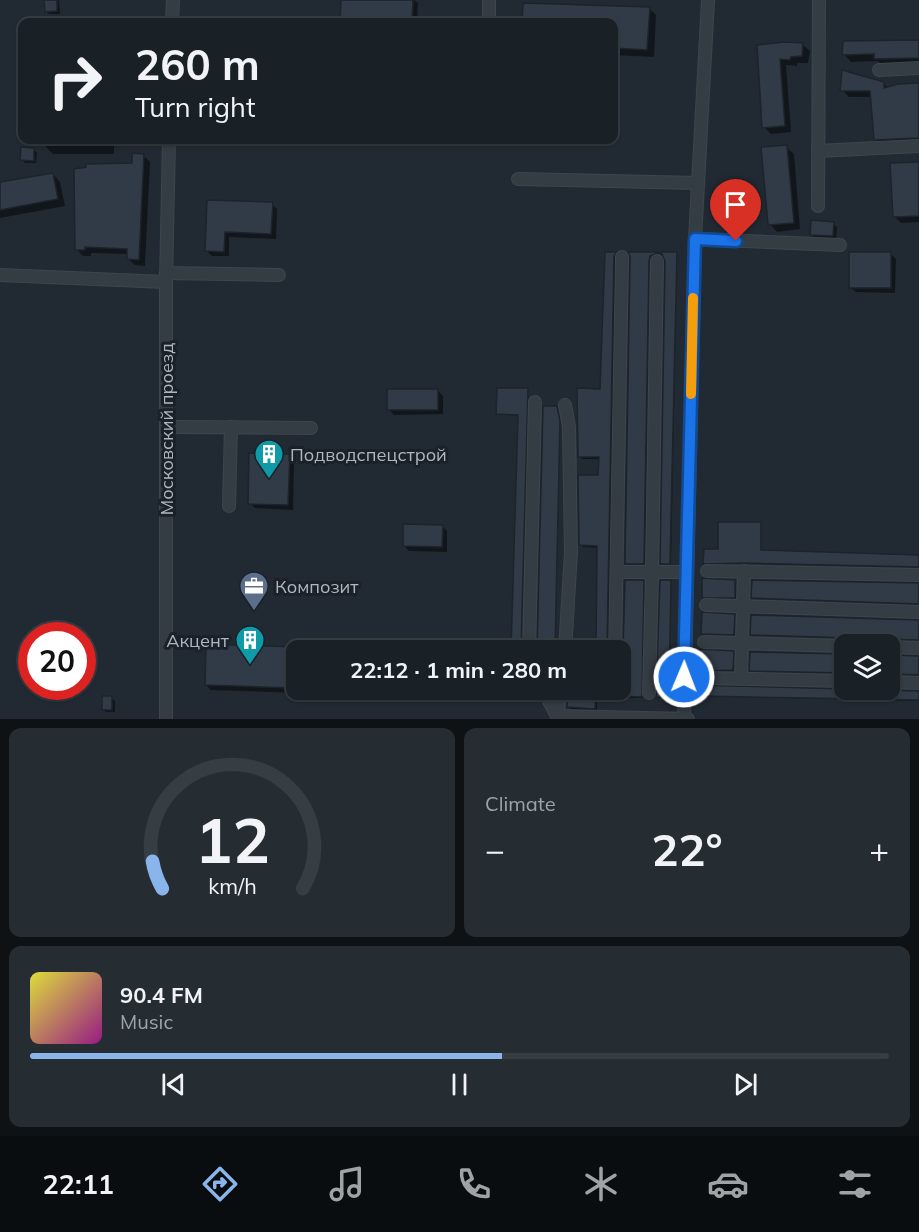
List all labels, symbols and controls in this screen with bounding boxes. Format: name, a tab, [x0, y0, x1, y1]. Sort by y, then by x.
text: 260 m	[135, 38, 260, 91]
icon: right	[36, 42, 114, 120]
text: Turn right	[135, 90, 255, 124]
pin	[710, 179, 761, 241]
icon: arrive	[719, 188, 752, 221]
street label: Московский проезд	[155, 343, 178, 515]
building icon: Подводспецстрой	[253, 438, 285, 480]
place label: Подводспецстрой	[290, 443, 447, 466]
office icon: Композит	[238, 570, 270, 612]
place label: Композит	[275, 575, 359, 598]
speed limit sign: 20	[18, 622, 96, 700]
building icon: Акцент	[234, 624, 266, 666]
place label: Акцент	[166, 629, 230, 652]
map controls	[834, 634, 900, 700]
button: layers	[834, 634, 900, 700]
position arrow	[652, 645, 716, 709]
text: 22:12 · 1 min · 280 m	[350, 656, 567, 684]
text: Climate	[485, 791, 556, 816]
text: 12	[195, 800, 269, 879]
text: 22°	[651, 821, 723, 877]
text: −	[485, 829, 505, 870]
text: +	[869, 829, 889, 870]
text: km/h	[208, 873, 256, 900]
text: 90.4 FM	[120, 981, 203, 1009]
text: Music	[120, 1009, 173, 1034]
icon: previous	[157, 1068, 190, 1101]
icon: pause	[443, 1068, 476, 1101]
icon: next	[729, 1068, 762, 1101]
icon: directions	[199, 1163, 241, 1205]
icon: music	[326, 1163, 368, 1205]
icon: phone	[453, 1163, 495, 1205]
icon: climate	[580, 1163, 622, 1205]
icon: car	[707, 1163, 749, 1205]
icon: filters	[834, 1163, 876, 1205]
text: 22:11	[43, 1167, 114, 1201]

